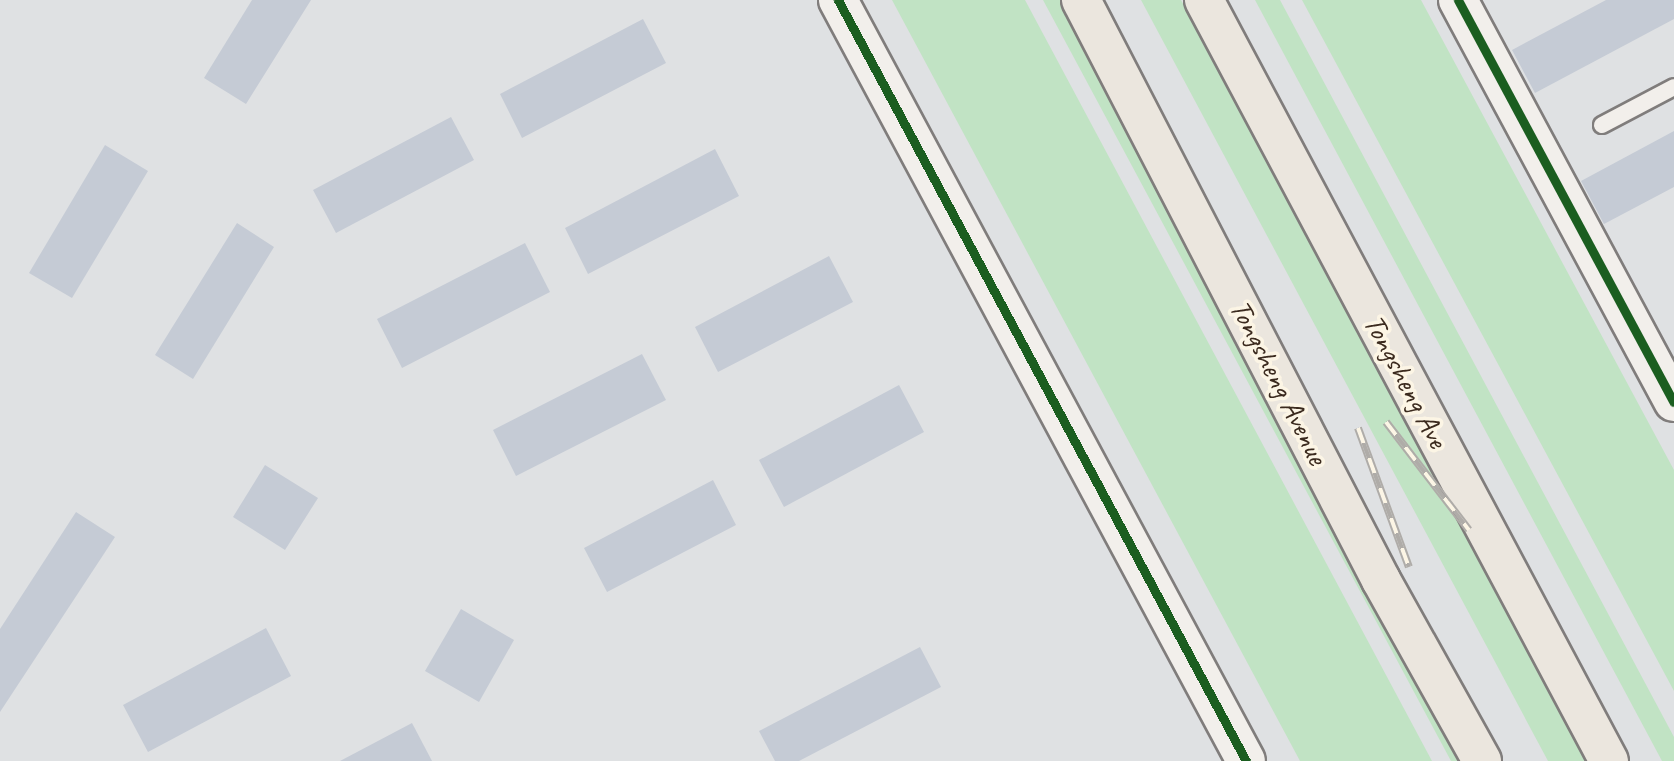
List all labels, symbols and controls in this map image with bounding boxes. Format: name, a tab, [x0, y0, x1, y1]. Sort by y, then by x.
street label: Tongsheng Avenue	[1222, 294, 1336, 470]
street label: Tongsheng Ave	[1356, 308, 1456, 454]

